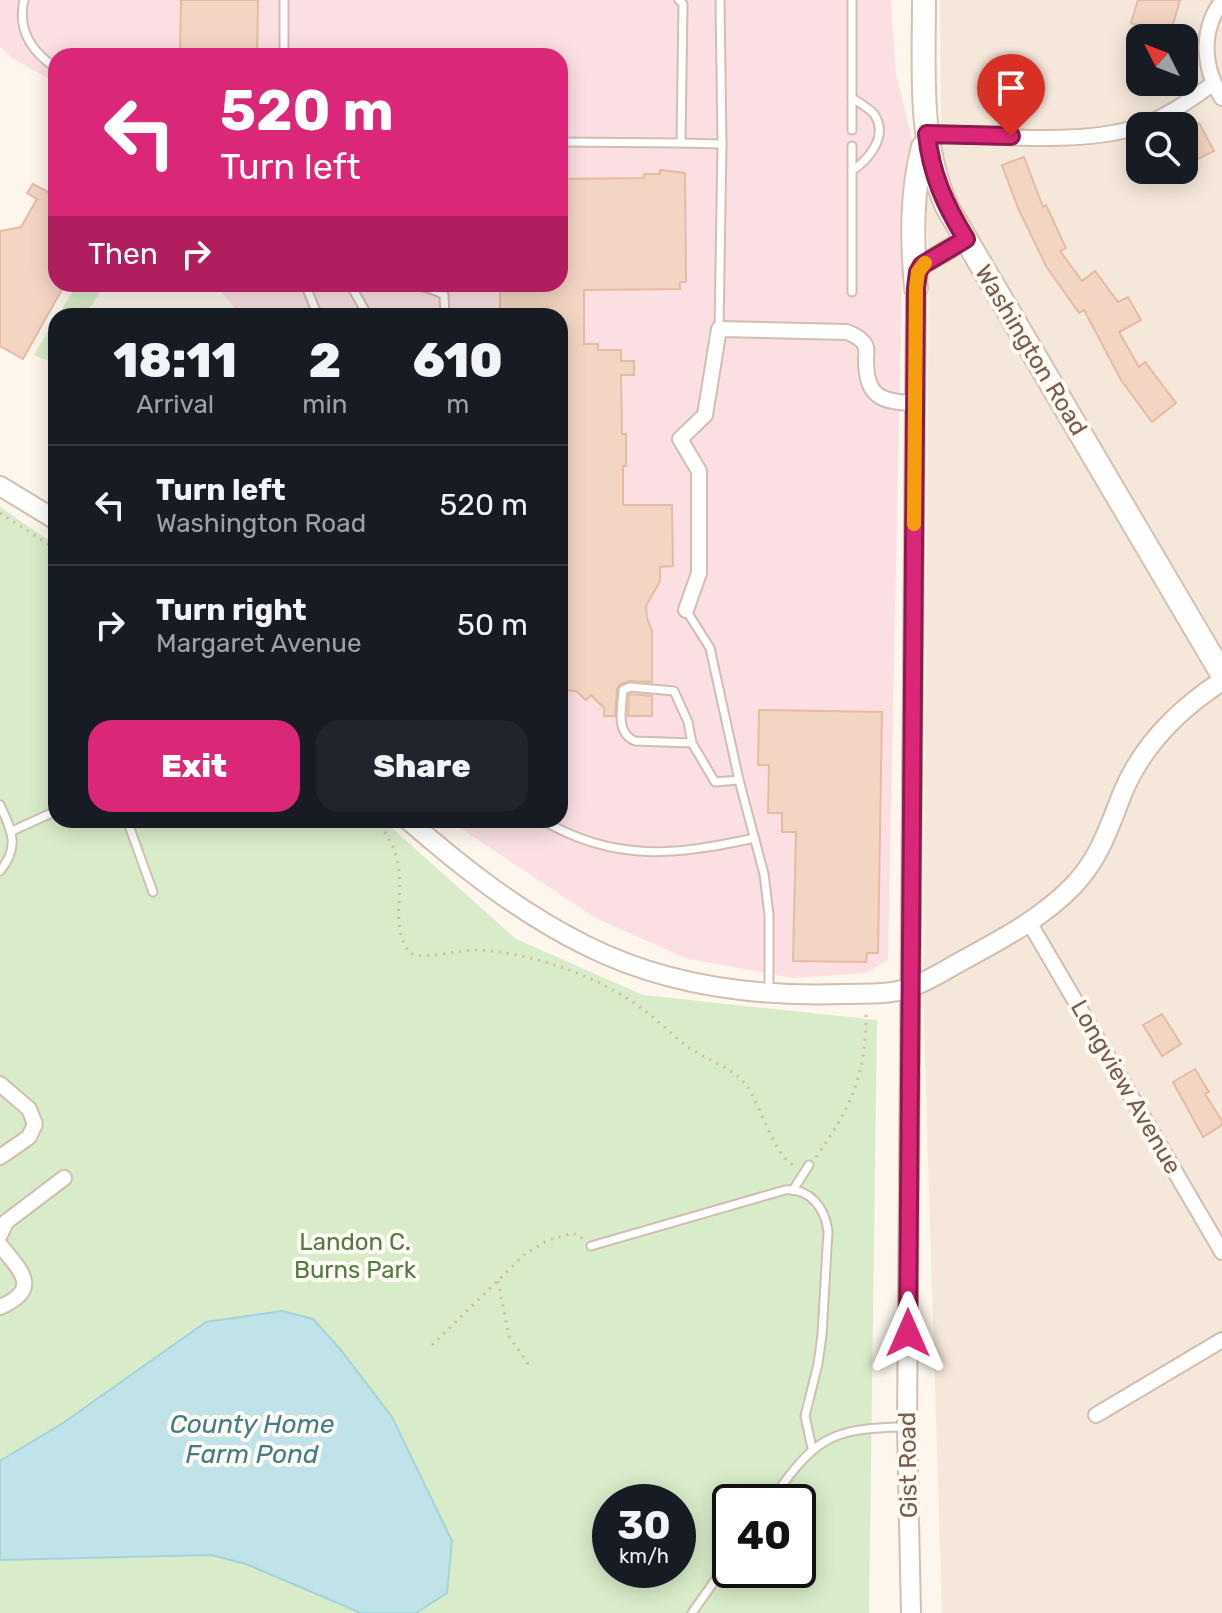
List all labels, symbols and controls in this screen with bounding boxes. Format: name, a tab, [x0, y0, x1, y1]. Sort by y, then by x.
north arrow	[1126, 24, 1198, 96]
map controls	[1126, 24, 1198, 184]
pin	[977, 54, 1045, 136]
icon: arrive	[989, 66, 1033, 110]
text: 520 m	[220, 78, 394, 144]
icon: left	[88, 80, 192, 184]
button: search	[1126, 112, 1198, 184]
text: Turn left	[220, 145, 361, 188]
icon: right	[174, 232, 218, 276]
text: Then	[88, 236, 158, 272]
street label: Washington Road	[969, 260, 1093, 440]
text: 18:11	[113, 332, 237, 389]
text: 2	[309, 332, 341, 389]
text: 610	[413, 332, 503, 389]
text: Arrival	[136, 389, 214, 420]
text: min	[302, 389, 347, 420]
text: m	[446, 389, 469, 420]
text: Turn left	[156, 472, 286, 508]
icon: left	[88, 483, 132, 527]
text: 520 m	[440, 487, 528, 523]
text: Washington Road	[156, 508, 366, 539]
text: Turn right	[156, 592, 307, 628]
icon: right	[88, 603, 132, 647]
text: 50 m	[457, 607, 528, 643]
text: Margaret Avenue	[156, 628, 362, 659]
button: Exit	[88, 720, 300, 812]
button: Share	[316, 720, 528, 812]
street label: Longview Avenue	[1065, 995, 1187, 1179]
park label: Landon C. Burns Park	[294, 1228, 417, 1284]
position arrow	[866, 1291, 950, 1375]
water label: County Home Farm Pond	[170, 1409, 335, 1470]
street label: Gist Road	[893, 1412, 923, 1518]
speed limit sign: 40	[712, 1484, 816, 1588]
text: 30	[617, 1502, 671, 1549]
text: km/h	[619, 1544, 669, 1568]

